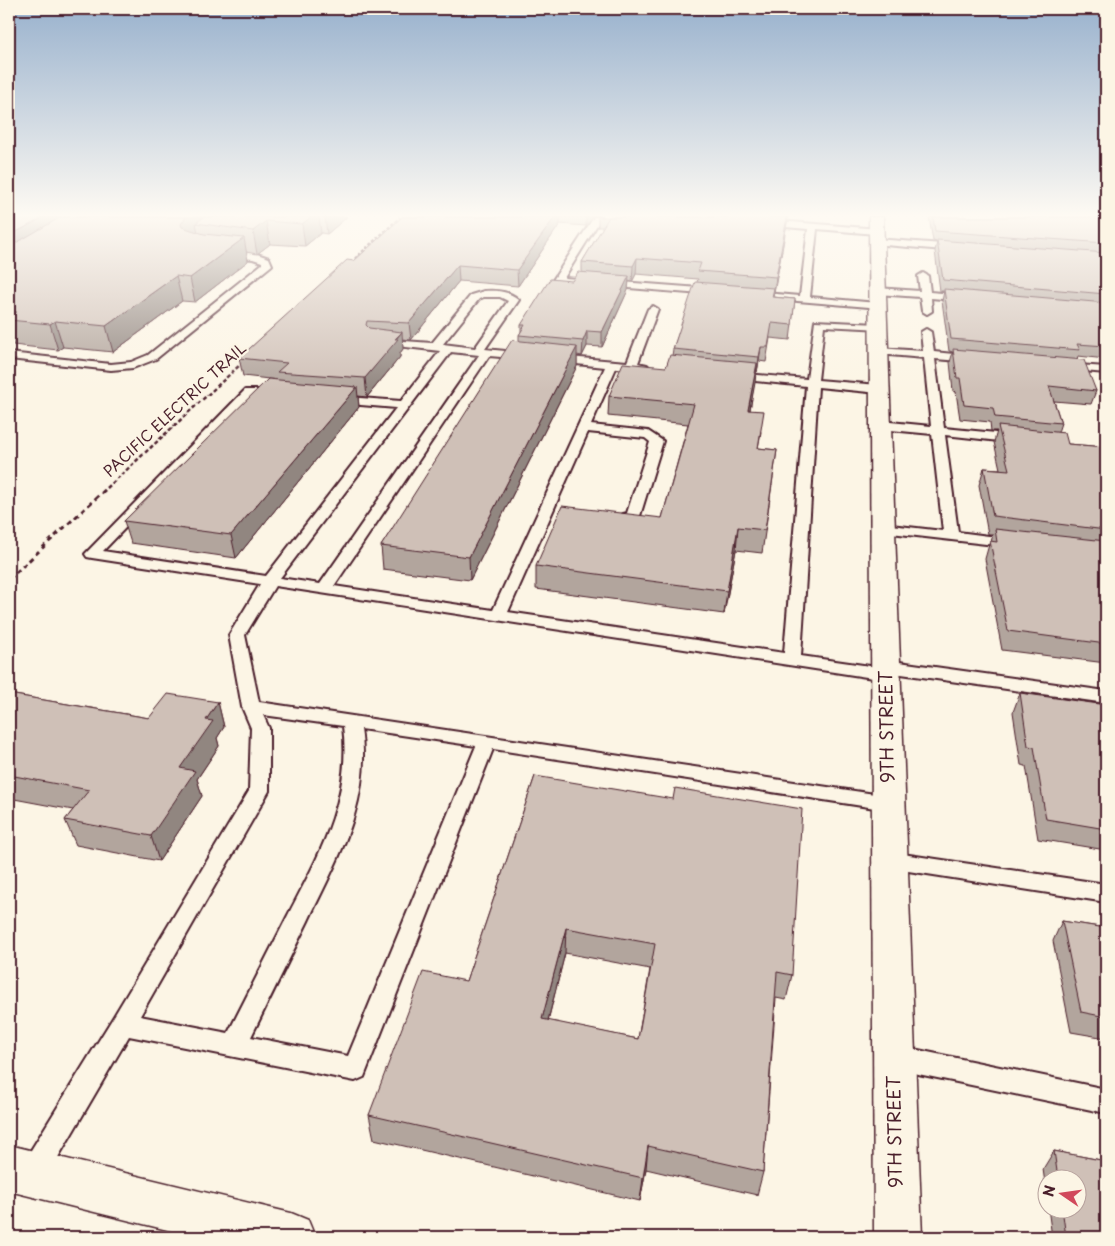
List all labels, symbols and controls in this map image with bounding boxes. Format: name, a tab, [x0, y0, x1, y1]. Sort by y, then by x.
street label: PACIFIC ELECTRIC TRAIL	[97, 336, 251, 481]
street label: 9TH STREET	[871, 670, 900, 783]
street label: 9TH STREET	[879, 1075, 908, 1188]
north arrow	[1038, 1168, 1088, 1218]
text: N	[1037, 1183, 1060, 1199]

